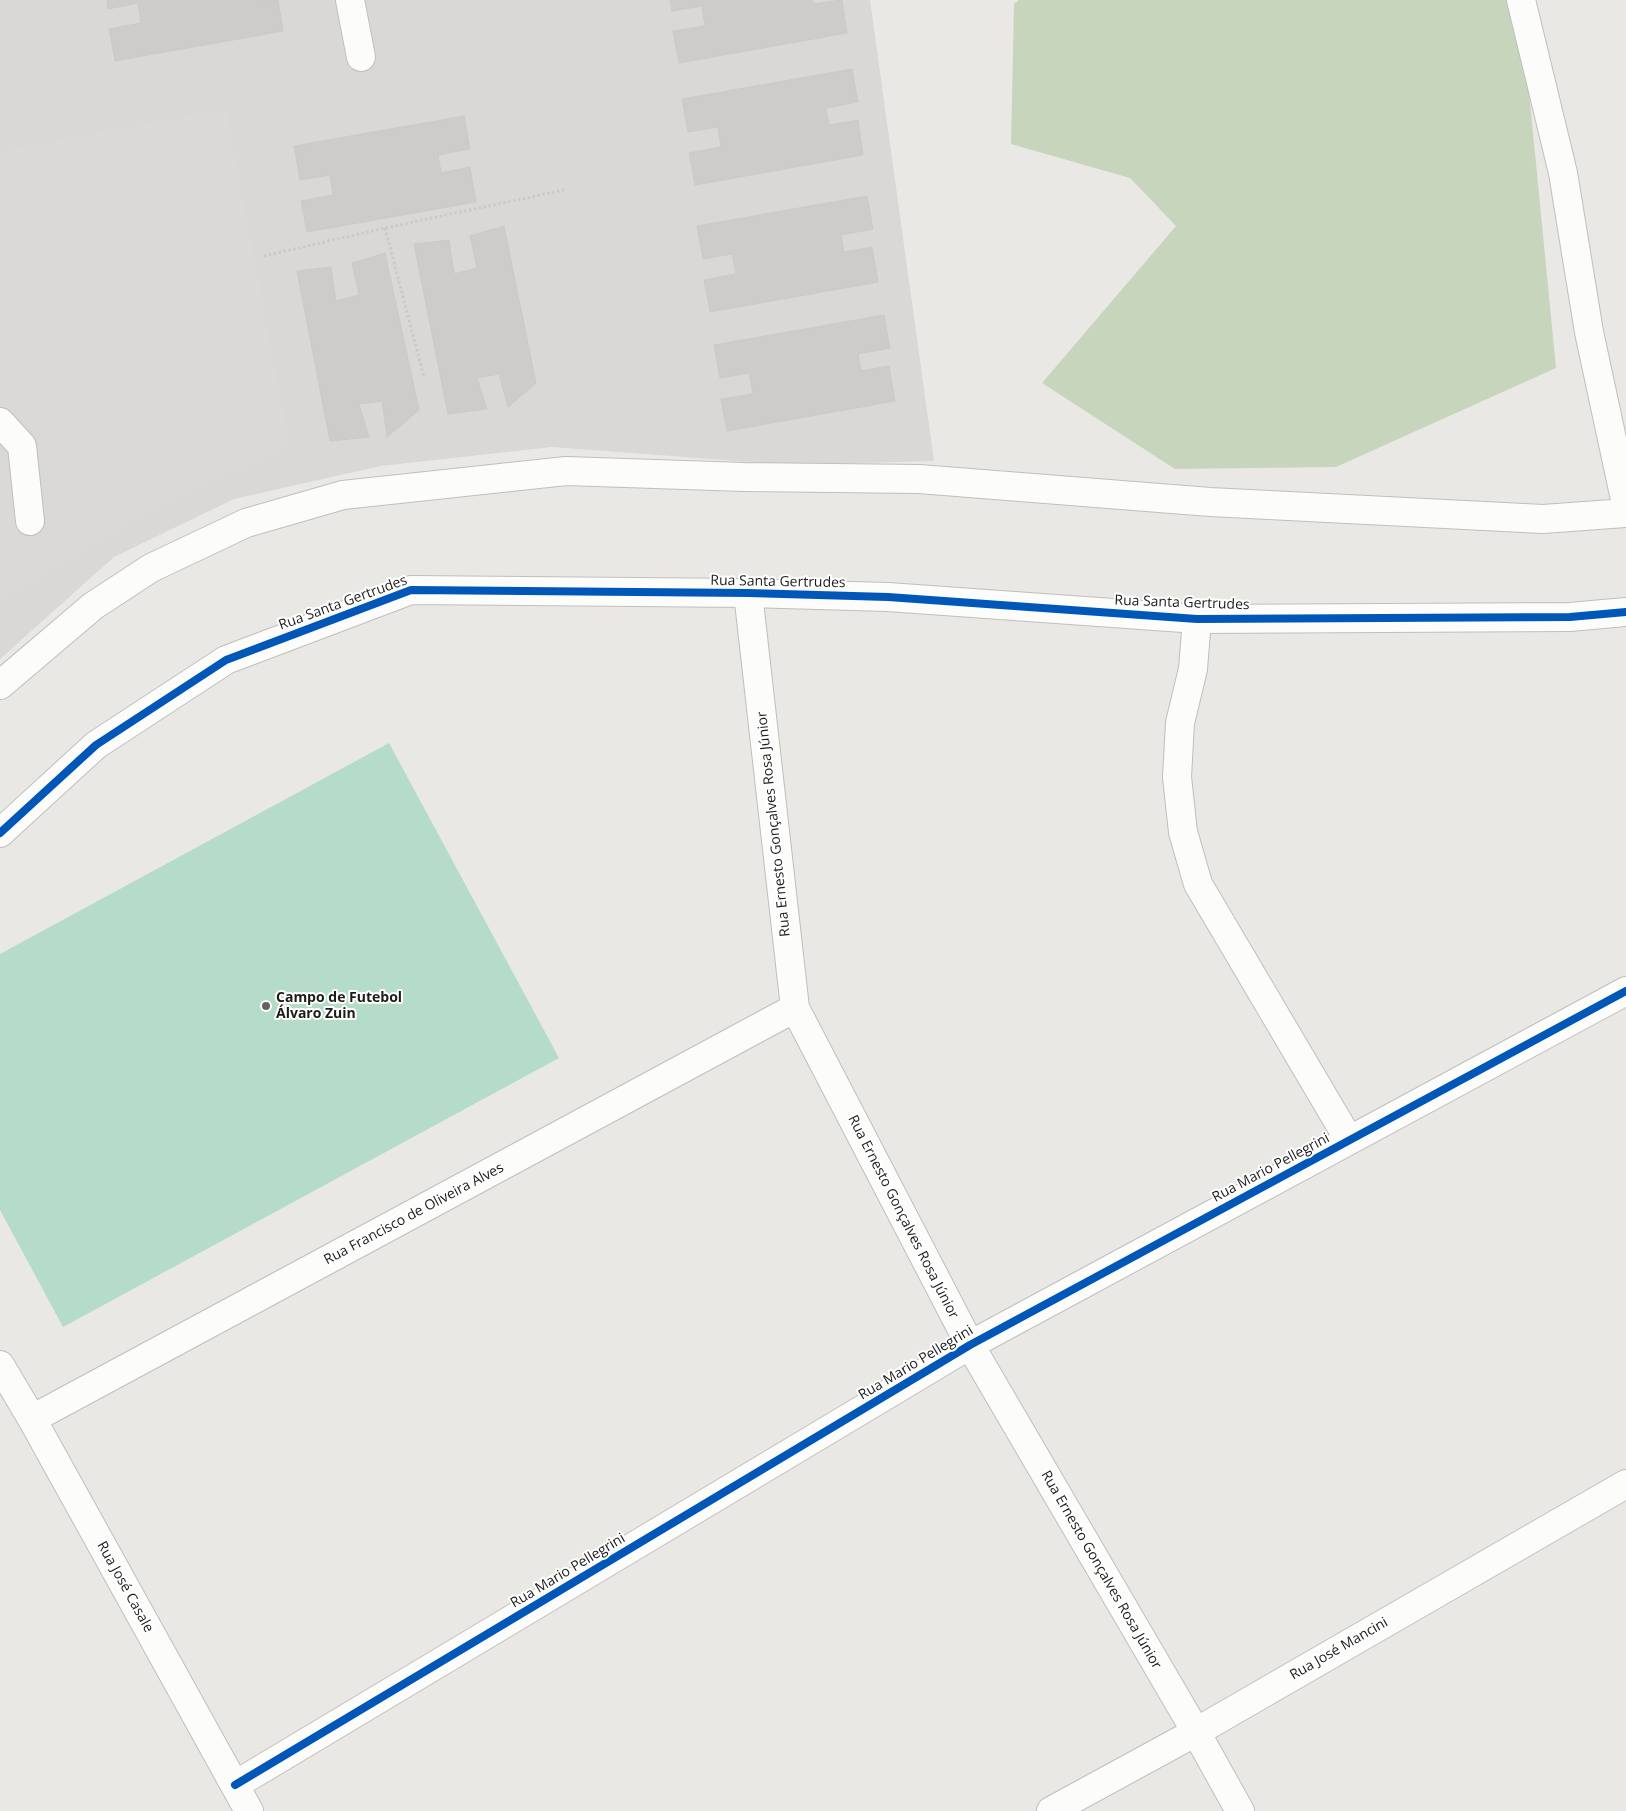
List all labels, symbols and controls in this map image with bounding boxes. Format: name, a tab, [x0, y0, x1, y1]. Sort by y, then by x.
street label: Rua Santa Gertrudes	[277, 572, 409, 634]
street label: Rua Santa Gertrudes	[710, 572, 846, 592]
street label: Rua Santa Gertrudes	[1114, 592, 1250, 614]
street label: Rua Ernesto Gonçalves Rosa Júnior	[754, 711, 794, 937]
place label: Campo de Futebol Álvaro Zuin	[276, 990, 402, 1022]
marker: Campo de Futebol Álvaro Zuin	[260, 1000, 272, 1012]
street label: Rua Ernesto Gonçalves Rosa Júnior	[844, 1112, 962, 1322]
street label: Rua Mario Pellegrini	[1209, 1130, 1333, 1206]
street label: Rua Francisco de Oliveira Alves	[321, 1159, 507, 1269]
street label: Rua Mario Pellegrini	[856, 1322, 976, 1404]
street label: Rua Ernesto Gonçalves Rosa Júnior	[1037, 1468, 1165, 1672]
street label: Rua Mario Pellegrini	[508, 1530, 628, 1612]
street label: Rua José Casale	[93, 1539, 157, 1635]
street label: Rua José Mancini	[1287, 1614, 1391, 1684]

